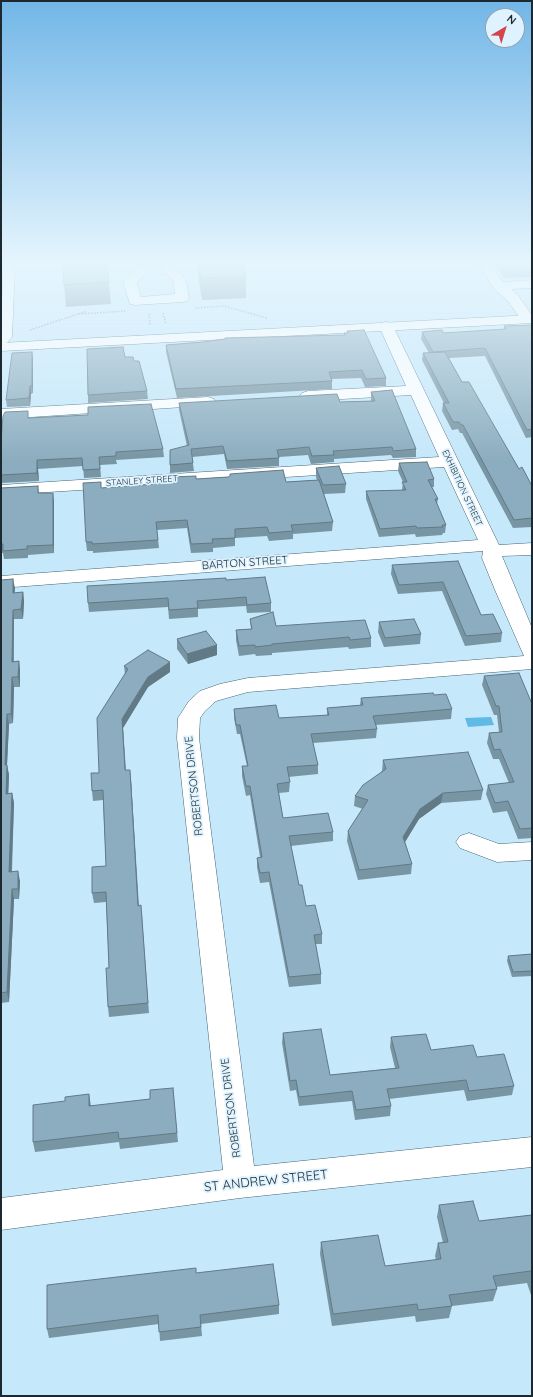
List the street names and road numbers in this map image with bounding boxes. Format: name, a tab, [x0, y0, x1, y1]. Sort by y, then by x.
street label: EXHIBITION STREET	[440, 448, 484, 528]
street label: STANLEY STREET	[106, 473, 178, 489]
street label: BARTON STREET	[201, 553, 289, 573]
street label: ROBERTSON DRIVE	[182, 736, 206, 836]
street label: ROBERTSON DRIVE	[218, 1057, 244, 1159]
street label: ST ANDREW STREET	[203, 1167, 329, 1195]

